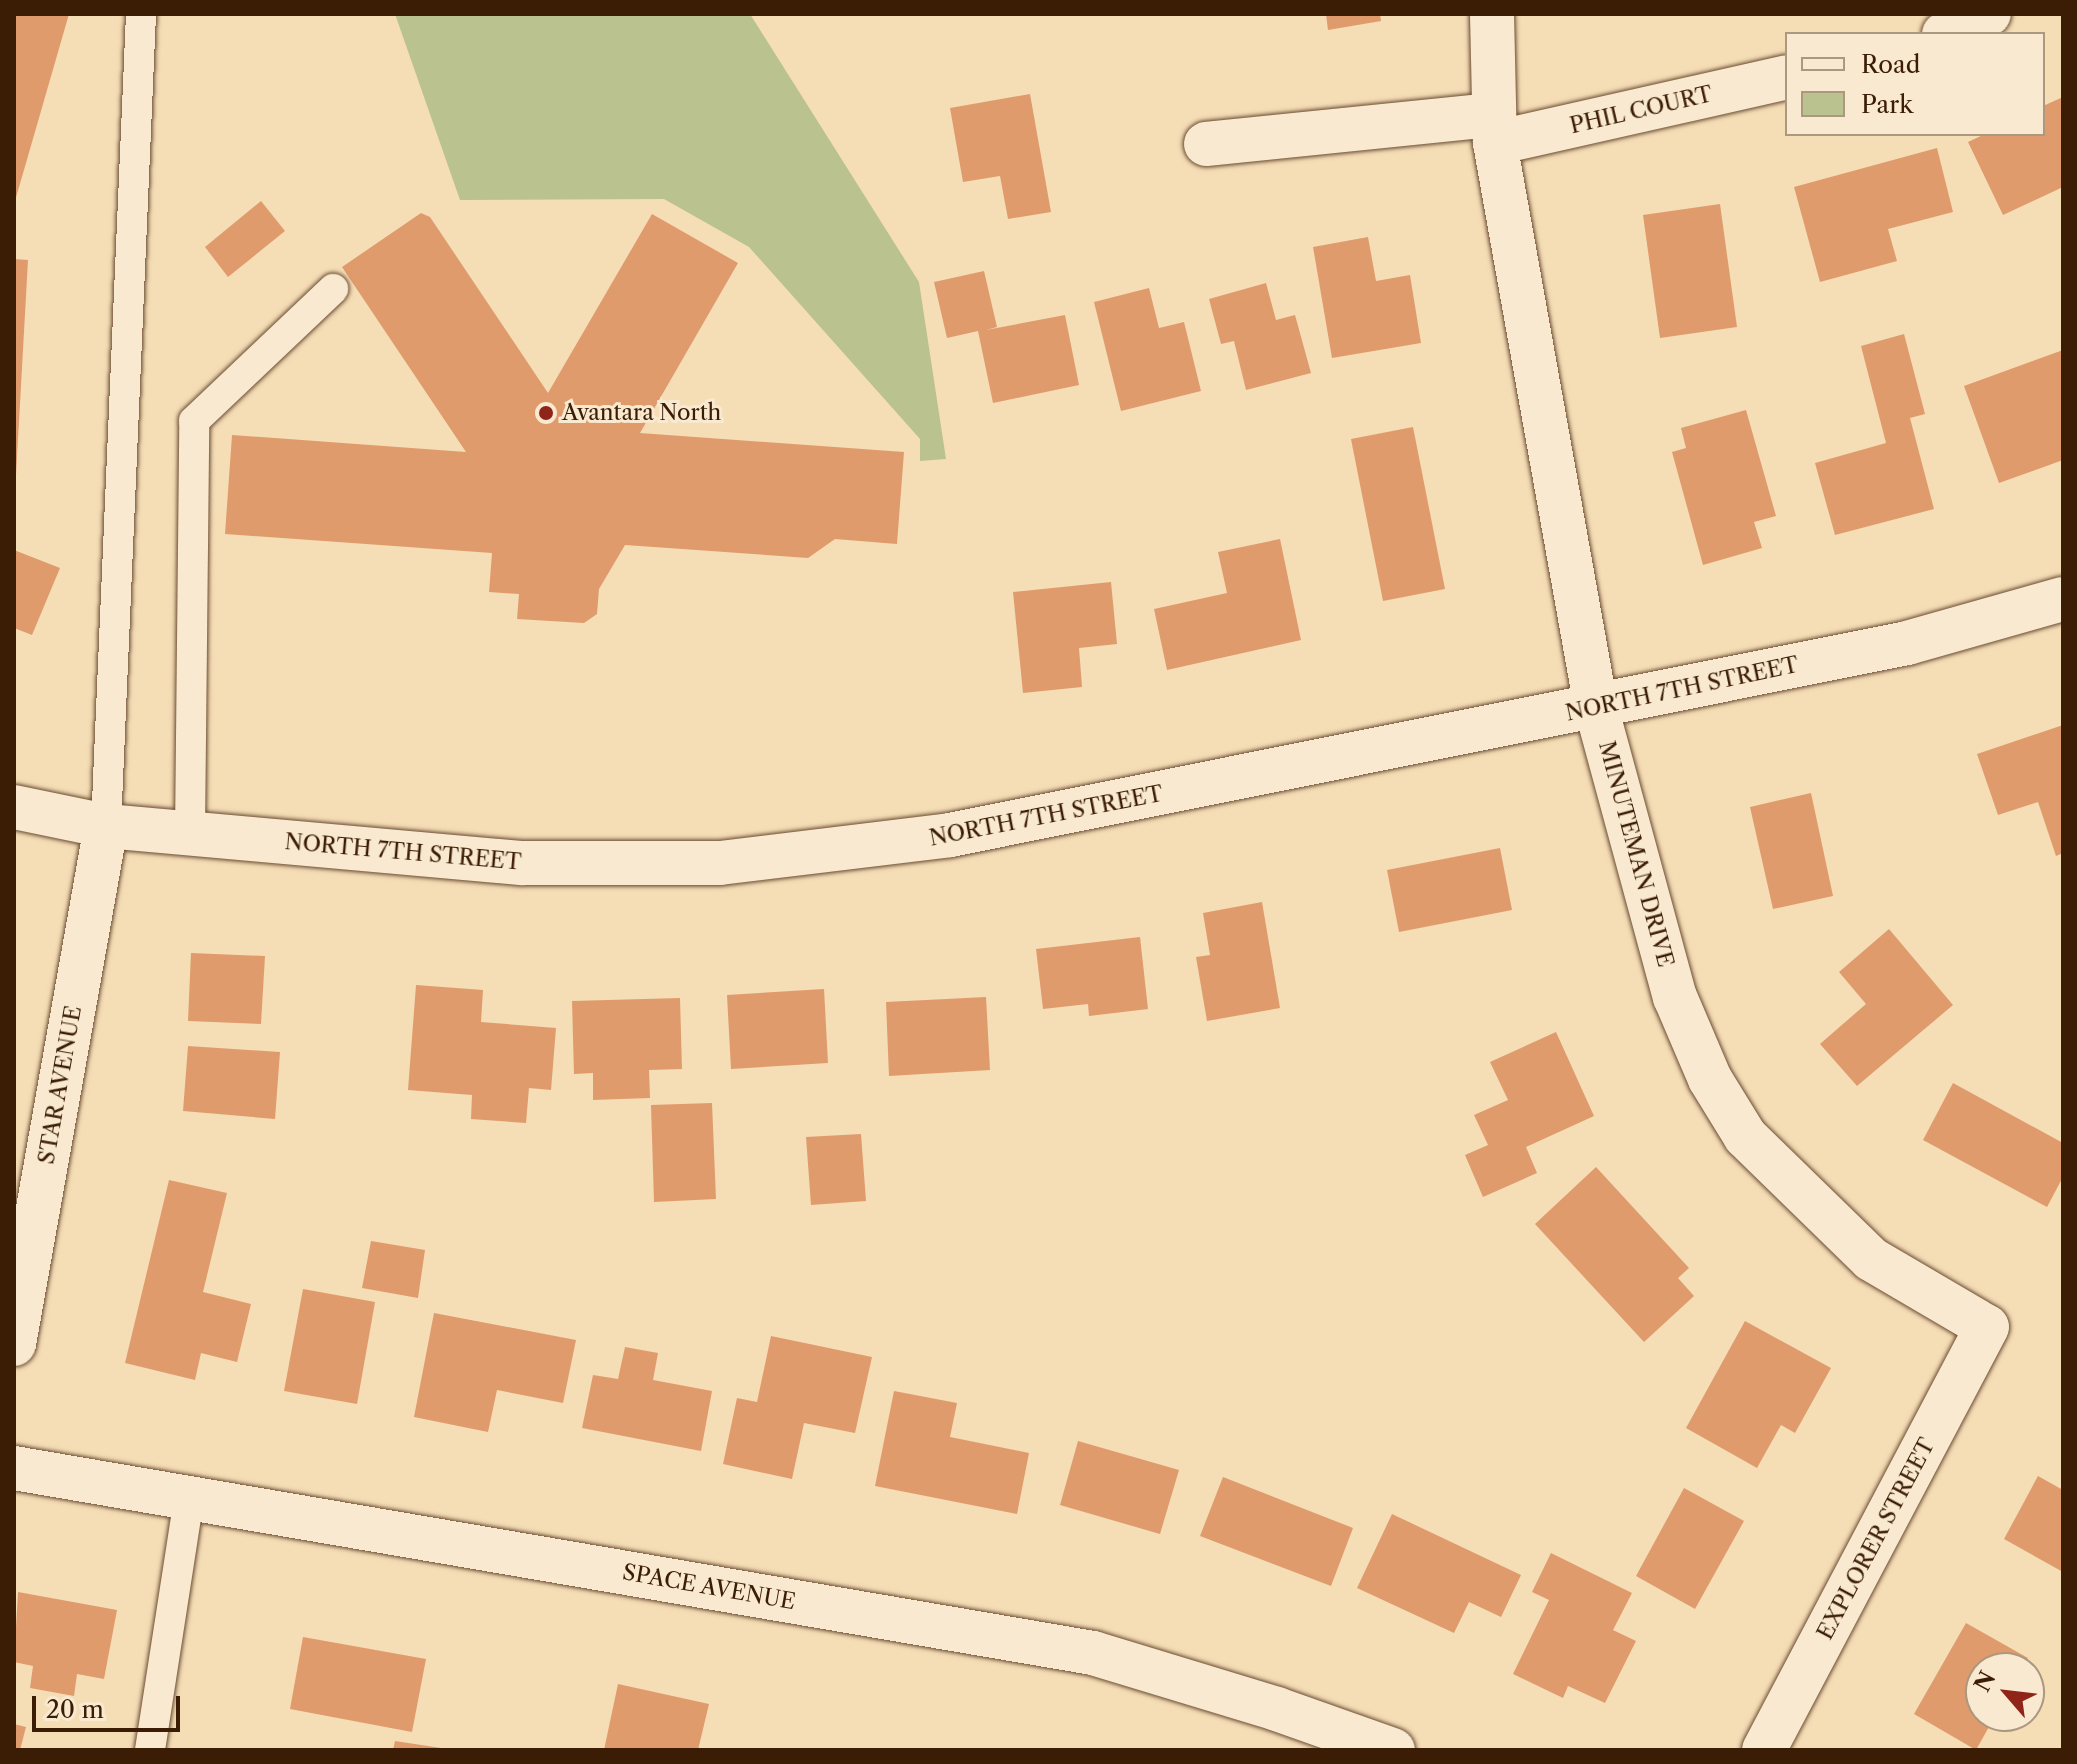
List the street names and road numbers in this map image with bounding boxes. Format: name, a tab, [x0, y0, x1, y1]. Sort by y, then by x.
street label: PHIL COURT	[1567, 81, 1715, 139]
street label: NORTH 7TH STREET	[1563, 651, 1801, 727]
street label: MINUTEMAN DRIVE	[1593, 738, 1679, 970]
street label: NORTH 7TH STREET	[927, 780, 1165, 852]
street label: NORTH 7TH STREET	[284, 829, 522, 875]
street label: STAR AVENUE	[33, 1003, 87, 1167]
street label: EXPLORER STREET	[1812, 1433, 1940, 1645]
street label: SPACE AVENUE	[620, 1559, 798, 1615]

